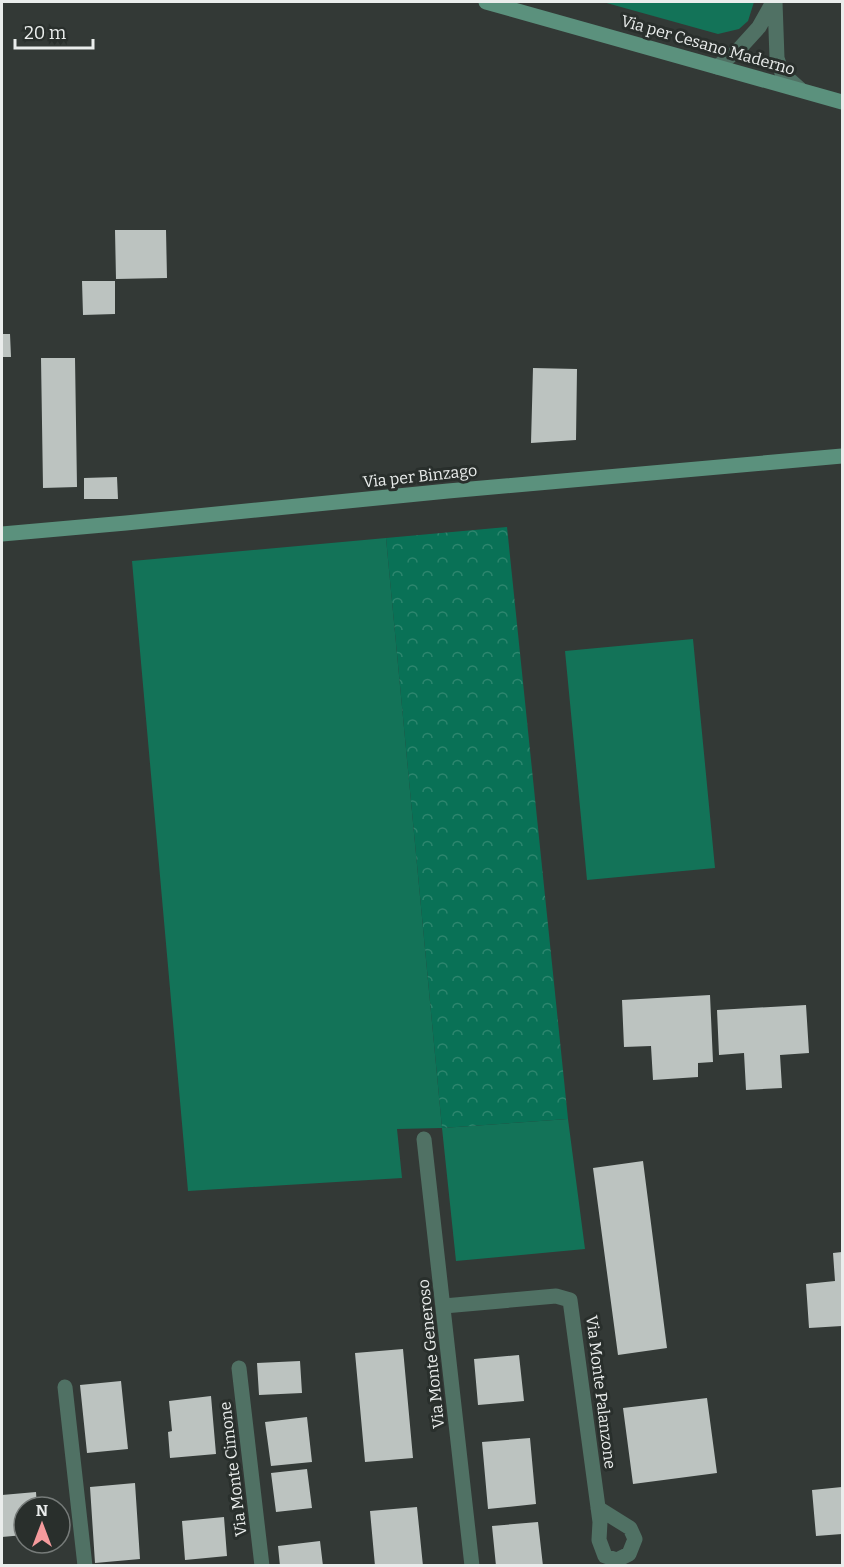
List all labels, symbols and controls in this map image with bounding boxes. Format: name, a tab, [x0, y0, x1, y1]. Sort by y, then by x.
street label: Via per Cesano Maderno	[619, 11, 797, 79]
scale bar	[15, 12, 93, 50]
text: 20 m	[24, 22, 66, 44]
street label: Via per Binzago	[362, 461, 478, 491]
street label: Via Monte Generoso	[414, 1278, 448, 1430]
street label: Via Monte Palanzone	[582, 1314, 620, 1470]
street label: Via Monte Cimone	[215, 1400, 251, 1538]
north arrow	[12, 1495, 72, 1555]
text: N	[36, 1501, 48, 1520]

